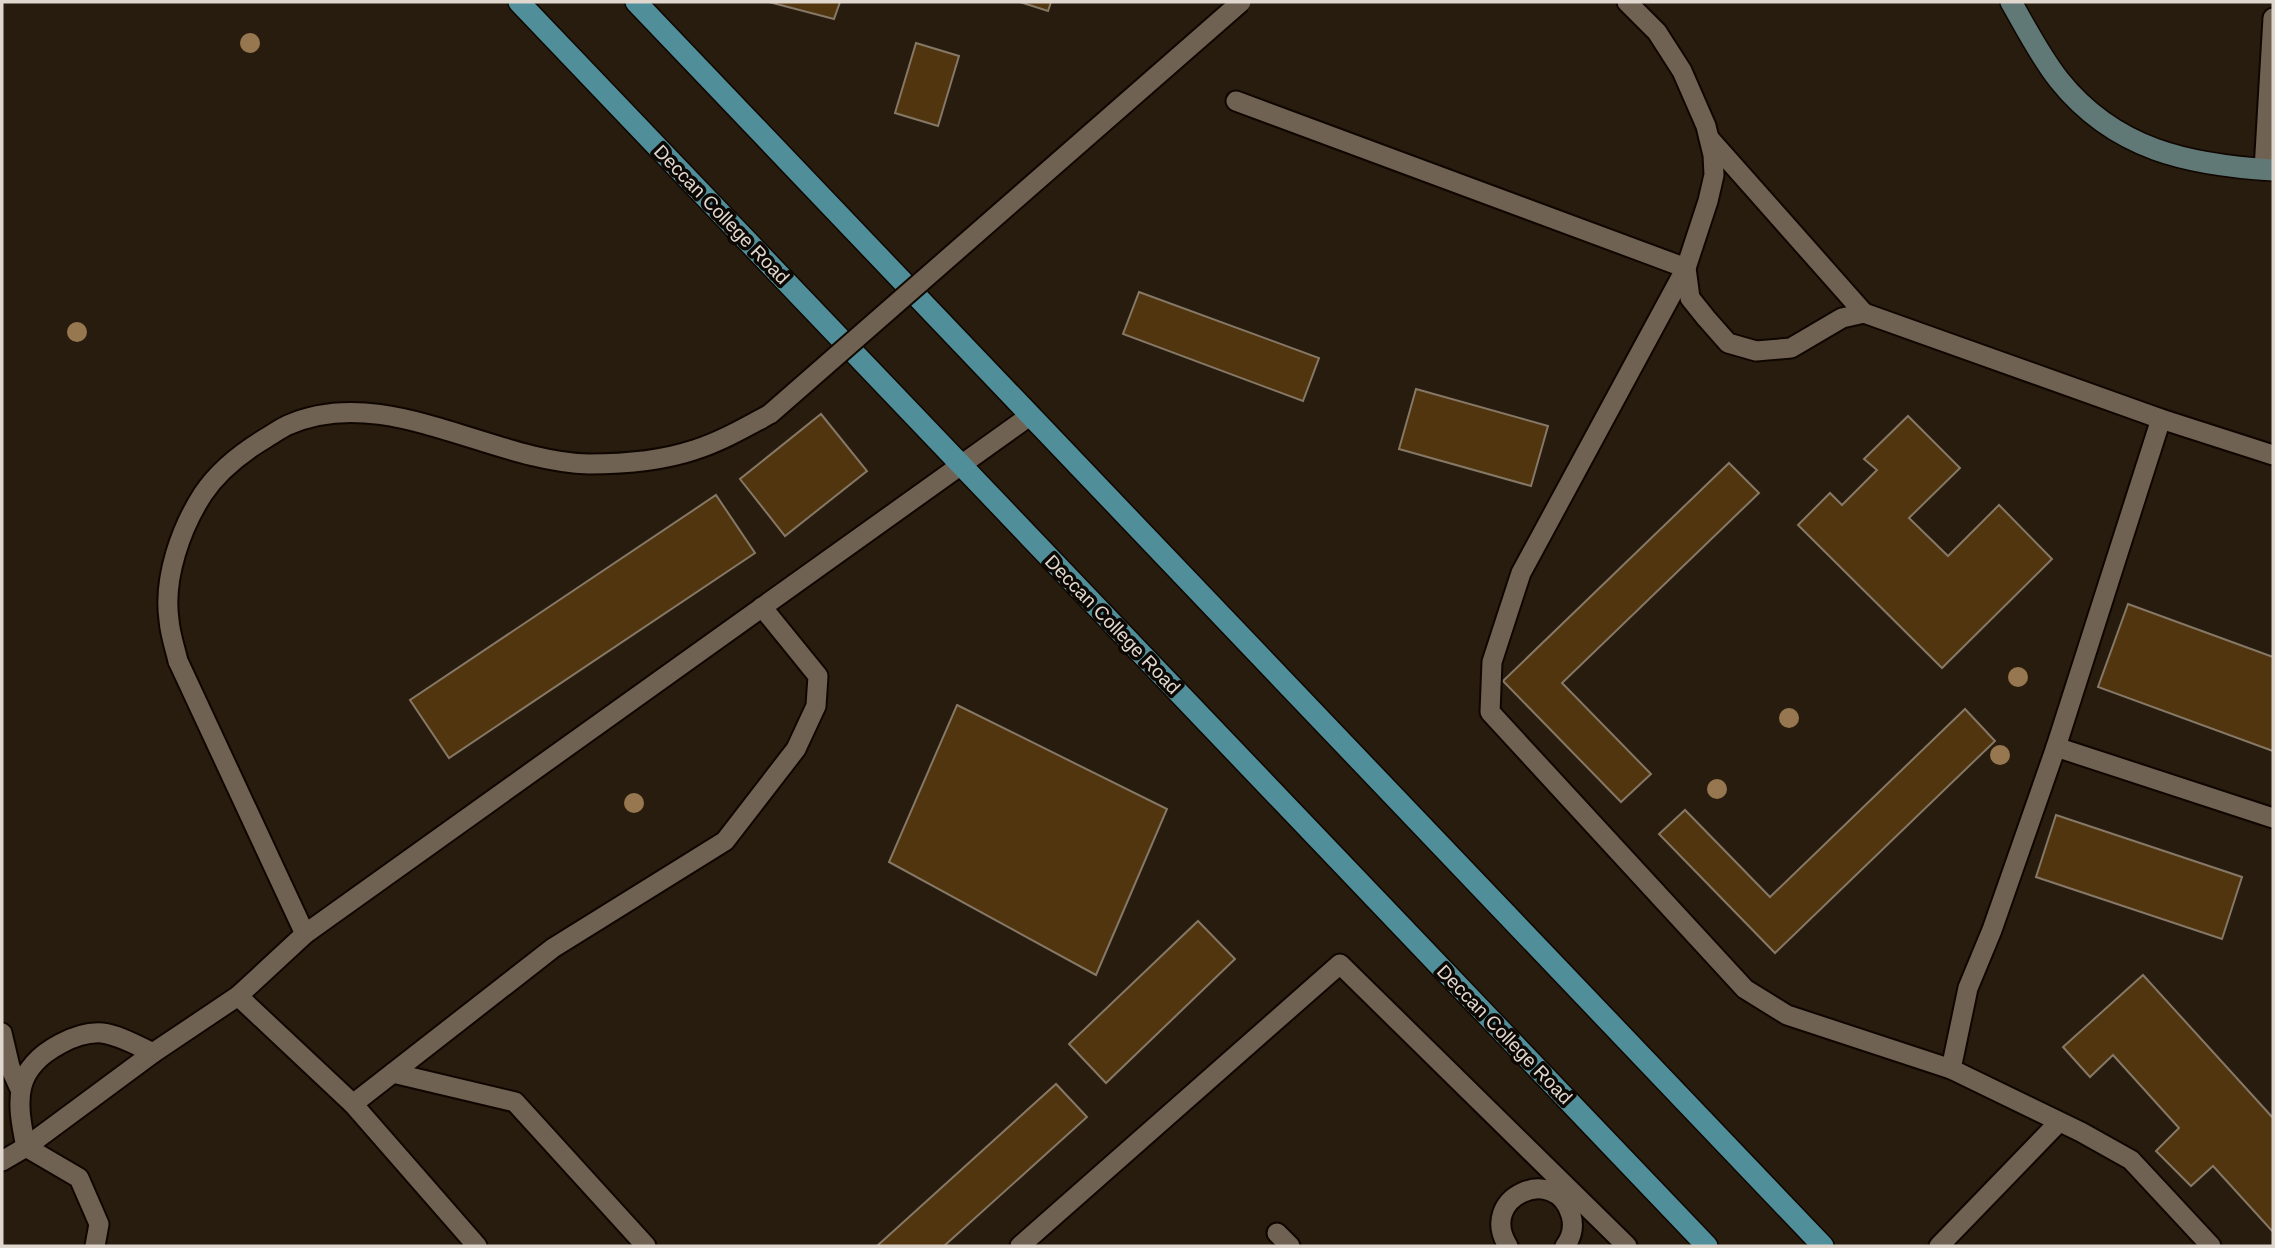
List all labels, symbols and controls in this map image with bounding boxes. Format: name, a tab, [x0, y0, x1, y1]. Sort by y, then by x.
street label: Deccan College Road	[650, 141, 793, 288]
street label: Deccan College Road	[1041, 551, 1184, 698]
street label: Deccan College Road	[1433, 961, 1576, 1108]

